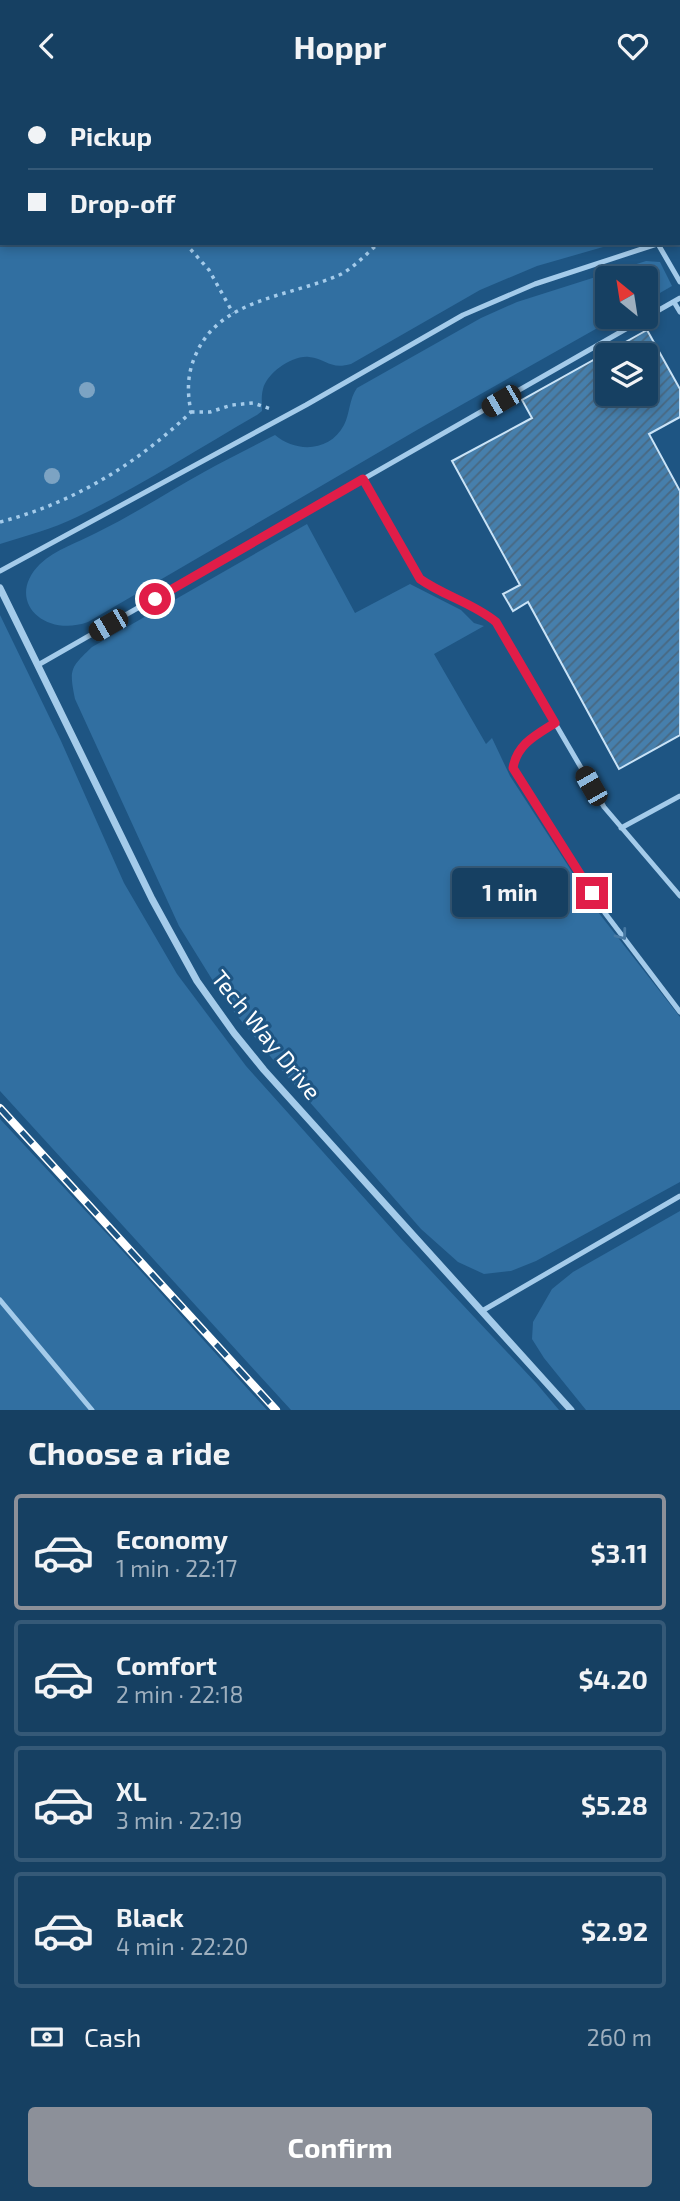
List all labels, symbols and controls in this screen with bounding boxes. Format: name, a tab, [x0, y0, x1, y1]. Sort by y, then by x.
icon: back	[28, 27, 66, 65]
text: Hoppr	[293, 27, 387, 65]
icon: heart	[614, 27, 652, 65]
text: Pickup	[70, 120, 152, 151]
text: Drop-off	[70, 187, 175, 218]
north arrow	[595, 266, 658, 329]
map controls	[595, 266, 658, 406]
button: layers	[595, 343, 658, 406]
car	[478, 381, 525, 421]
route start	[139, 583, 171, 615]
car	[85, 605, 132, 645]
car	[572, 763, 611, 809]
callout: 1 min	[452, 869, 568, 917]
route end	[576, 877, 608, 909]
text: 1 min	[482, 878, 538, 906]
one-way arrow	[613, 927, 626, 940]
street label: Tech Way Drive	[206, 964, 327, 1105]
text: Choose a ride	[28, 1433, 231, 1471]
icon: car	[32, 1521, 95, 1584]
text: Economy	[116, 1523, 228, 1554]
text: $3.11	[591, 1537, 648, 1568]
text: 1 min · 22:17	[116, 1554, 237, 1582]
icon: car	[32, 1647, 95, 1710]
text: Comfort	[116, 1649, 217, 1680]
text: $4.20	[579, 1663, 648, 1694]
text: 2 min · 22:18	[116, 1680, 243, 1708]
icon: car	[32, 1773, 95, 1836]
text: XL	[116, 1775, 147, 1806]
text: $5.28	[581, 1789, 648, 1820]
text: 3 min · 22:19	[116, 1806, 242, 1834]
icon: car	[32, 1899, 95, 1962]
text: Black	[116, 1901, 184, 1932]
text: $2.92	[581, 1915, 648, 1946]
text: 4 min · 22:20	[116, 1932, 248, 1960]
icon: cash	[28, 2018, 66, 2056]
text: Cash	[84, 2021, 141, 2052]
text: 260 m	[587, 2023, 652, 2051]
button: Confirm	[28, 2107, 652, 2187]

